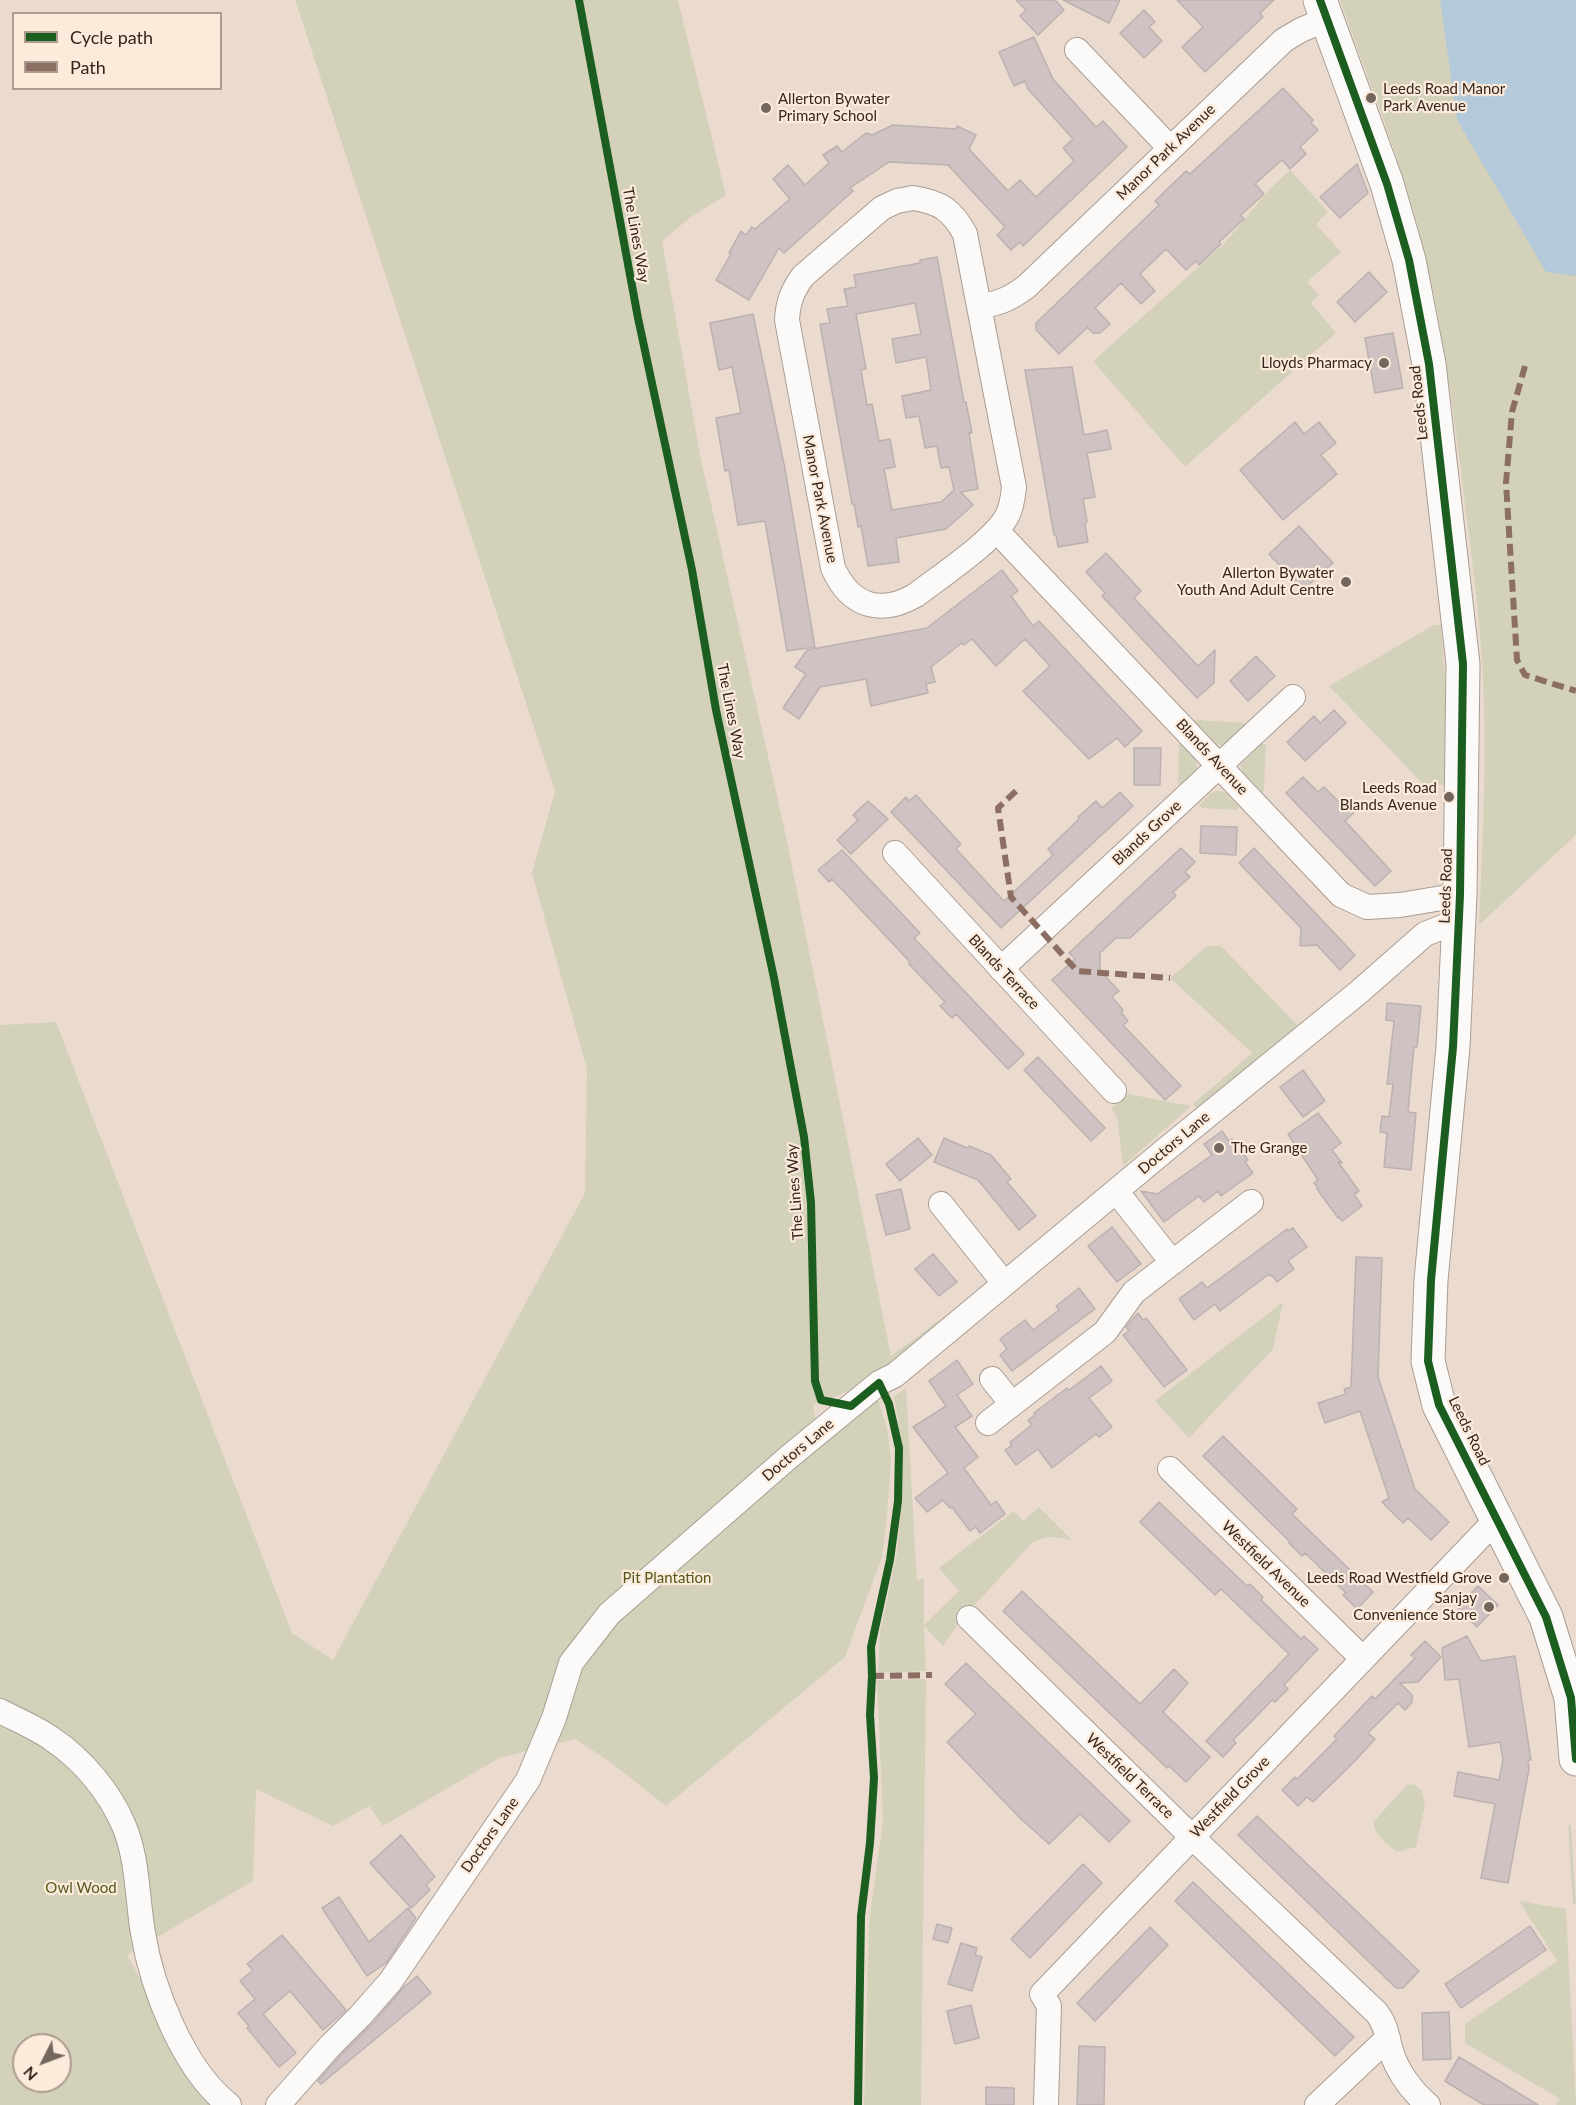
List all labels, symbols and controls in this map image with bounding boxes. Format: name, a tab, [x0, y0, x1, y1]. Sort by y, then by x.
legend	[12, 12, 222, 90]
text: Cycle path	[70, 26, 153, 48]
text: Path	[70, 56, 106, 78]
place label: Leeds Road Manor Park Avenue	[1383, 80, 1505, 115]
place label: Allerton Bywater Primary School	[778, 90, 890, 125]
marker: Leeds Road Manor Park Avenue	[1364, 91, 1378, 105]
street label: Manor Park Avenue	[1113, 100, 1219, 204]
marker: Allerton Bywater Primary School	[759, 101, 773, 115]
street label: The Lines Way	[619, 186, 653, 284]
place label: Lloyds Pharmacy	[1261, 354, 1372, 372]
marker: Lloyds Pharmacy	[1377, 356, 1391, 370]
street label: Leeds Road	[1406, 365, 1432, 441]
street label: Manor Park Avenue	[799, 433, 841, 565]
place label: Allerton Bywater Youth And Adult Centre	[1177, 564, 1334, 599]
marker: Allerton Bywater Youth And Adult Centre	[1339, 575, 1353, 589]
street label: The Lines Way	[713, 662, 749, 760]
street label: Blands Avenue	[1172, 715, 1252, 799]
place label: Leeds Road Blands Avenue	[1340, 779, 1437, 814]
marker: Leeds Road Blands Avenue	[1442, 790, 1456, 804]
street label: Blands Grove	[1109, 797, 1185, 869]
street label: Leeds Road	[1436, 848, 1456, 924]
street label: Blands Terrace	[965, 931, 1043, 1013]
street label: Doctors Lane	[1135, 1108, 1213, 1178]
place label: The Grange	[1231, 1139, 1307, 1157]
marker: The Grange	[1212, 1141, 1226, 1155]
street label: The Lines Way	[783, 1143, 807, 1241]
street label: Leeds Road	[1444, 1393, 1494, 1469]
street label: Doctors Lane	[759, 1415, 837, 1485]
street label: Westfield Avenue	[1218, 1517, 1314, 1611]
park label: Pit Plantation	[623, 1569, 711, 1587]
place label: Leeds Road Westfield Grove	[1307, 1569, 1492, 1587]
marker: Leeds Road Westfield Grove	[1497, 1571, 1511, 1585]
place label: Sanjay Convenience Store	[1353, 1589, 1477, 1624]
marker: Sanjay Convenience Store	[1482, 1600, 1496, 1614]
street label: Westfield Terrace	[1082, 1730, 1178, 1822]
street label: Westfield Grove	[1187, 1752, 1273, 1842]
street label: Doctors Lane	[457, 1794, 523, 1876]
park label: Owl Wood	[45, 1879, 117, 1897]
north arrow	[12, 2033, 72, 2093]
text: N	[19, 2063, 41, 2085]

